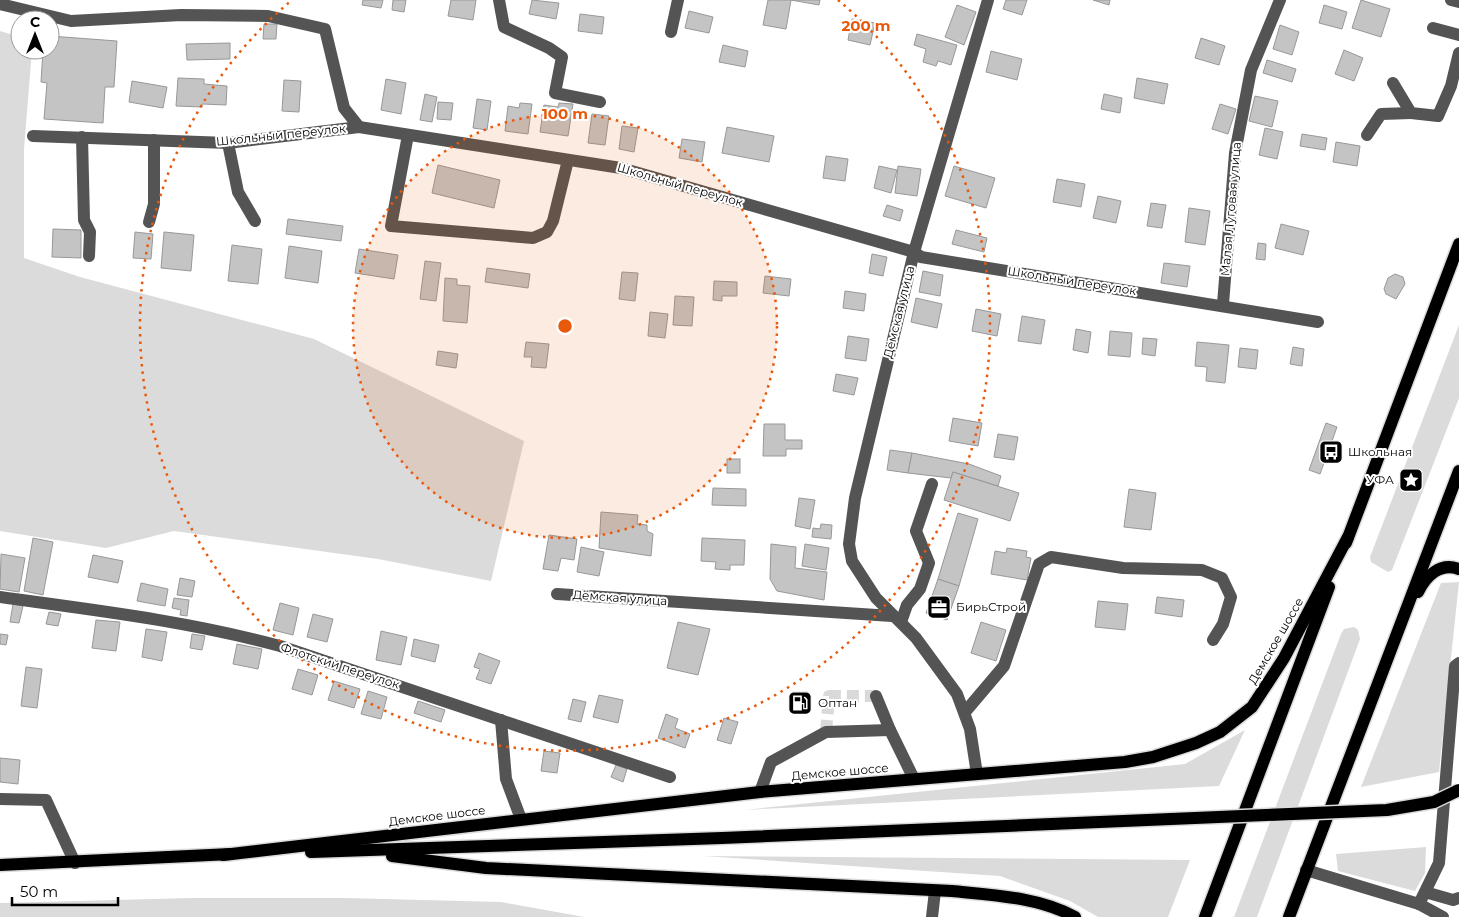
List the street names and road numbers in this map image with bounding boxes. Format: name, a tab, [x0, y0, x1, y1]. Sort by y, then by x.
street label: Школьный переулок	[215, 120, 347, 149]
street label: Малая Луговая улица	[1217, 141, 1244, 277]
street label: Школьный переулок	[615, 159, 745, 210]
street label: Школьный переулок	[1007, 263, 1138, 298]
street label: Дёмская улица	[880, 264, 917, 360]
street label: Дёмская улица	[572, 587, 668, 608]
street label: Демское шоссе	[1245, 595, 1306, 687]
street label: Флотский переулок	[279, 639, 402, 692]
street label: Демское шоссе	[791, 760, 889, 783]
street label: Демское шоссе	[388, 802, 486, 829]

